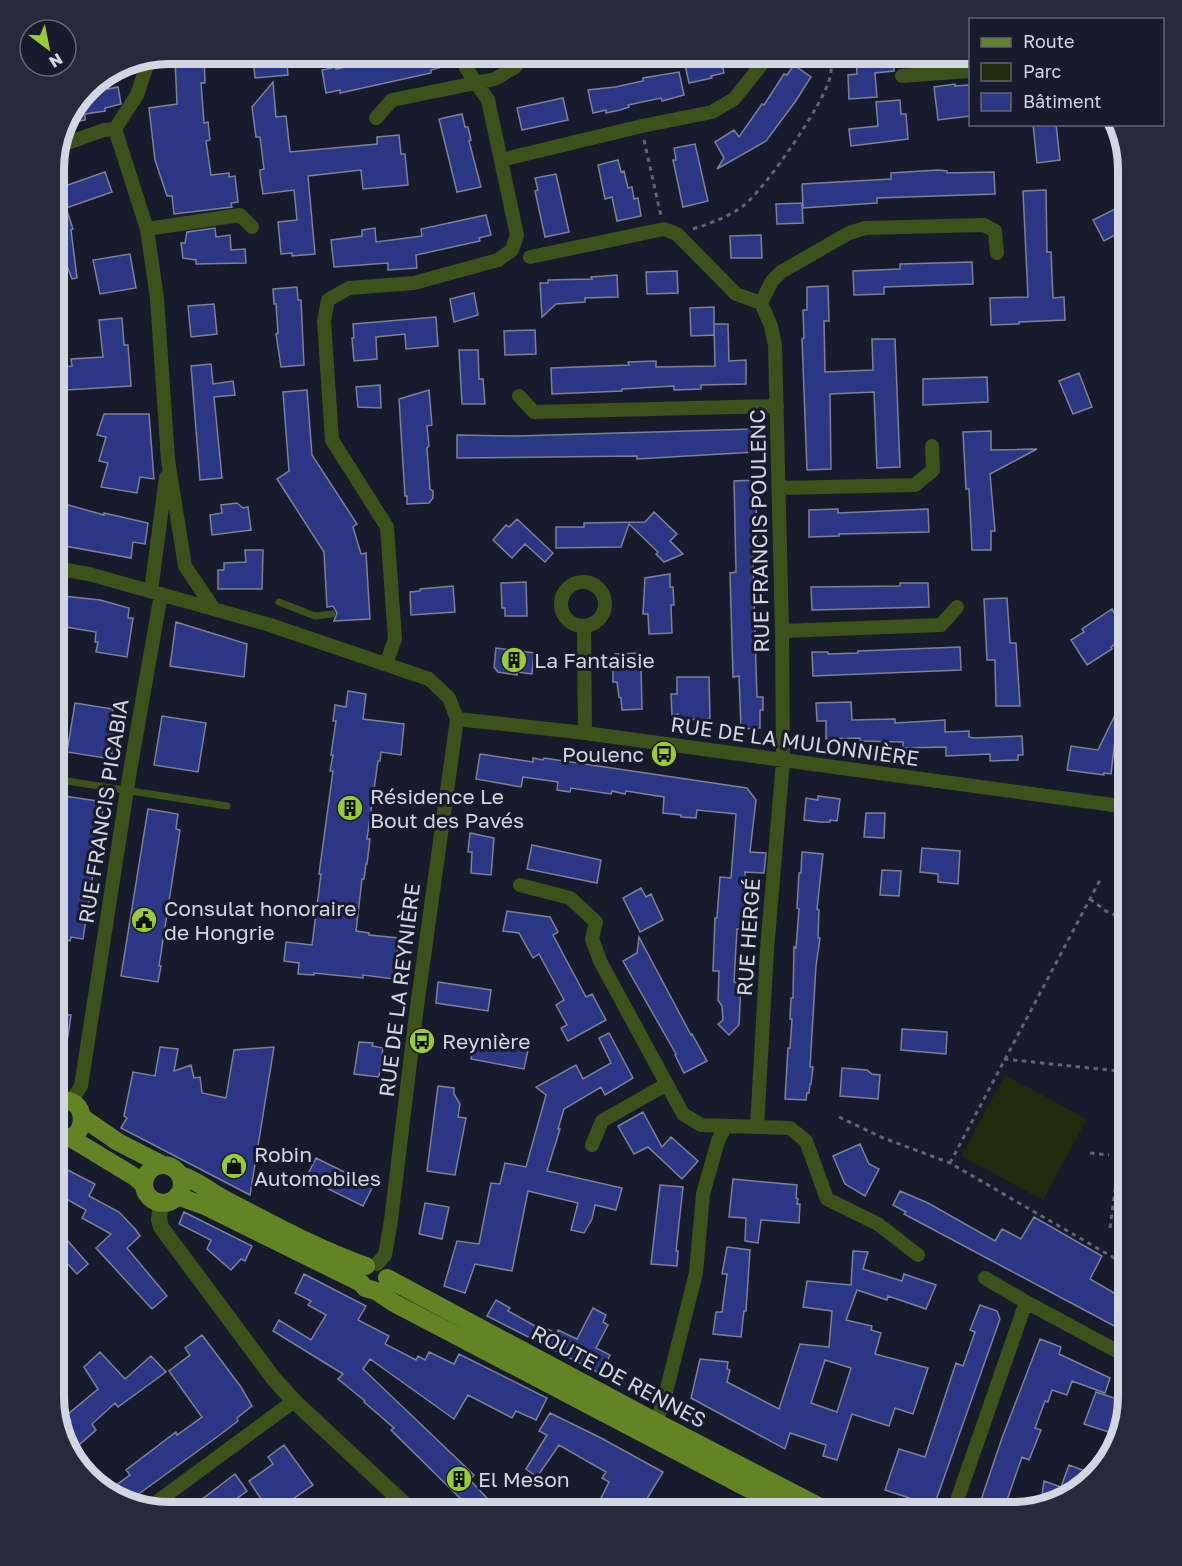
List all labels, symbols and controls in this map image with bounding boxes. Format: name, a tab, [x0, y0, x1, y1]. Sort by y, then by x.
north arrow	[18, 18, 78, 78]
legend	[969, 18, 1164, 126]
text: Route	[1023, 30, 1074, 52]
text: N	[45, 49, 66, 72]
text: Parc	[1023, 60, 1062, 82]
text: Bâtiment	[1023, 90, 1102, 112]
street label: RUE FRANCIS POULENC	[744, 409, 774, 653]
building icon: La Fantaisie	[499, 645, 529, 675]
place label: La Fantaisie	[534, 647, 655, 673]
street label: RUE FRANCIS PICABIA	[72, 697, 134, 925]
street label: RUE DE LA MULONNIÈRE	[669, 711, 921, 771]
bus stop icon: Poulenc	[649, 739, 679, 769]
place label: Poulenc	[562, 741, 644, 767]
place label: Résidence Le Bout des Pavés	[370, 783, 524, 833]
building icon: Résidence Le Bout des Pavés	[335, 793, 365, 823]
street label: RUE HERGÉ	[731, 877, 765, 997]
street label: RUE DE LA REYNIÈRE	[373, 882, 425, 1098]
place label: Consulat honoraire de Hongrie	[164, 895, 356, 945]
public building icon: Consulat honoraire de Hongrie	[129, 905, 159, 935]
bus stop icon: Reynière	[407, 1026, 437, 1056]
place label: Reynière	[442, 1028, 530, 1054]
place label: Robin Automobiles	[254, 1141, 381, 1191]
shop icon: Robin Automobiles	[219, 1151, 249, 1181]
street label: ROUTE DE RENNES	[527, 1319, 711, 1433]
building icon: El Meson	[444, 1464, 474, 1494]
place label: El Meson	[478, 1466, 570, 1492]

